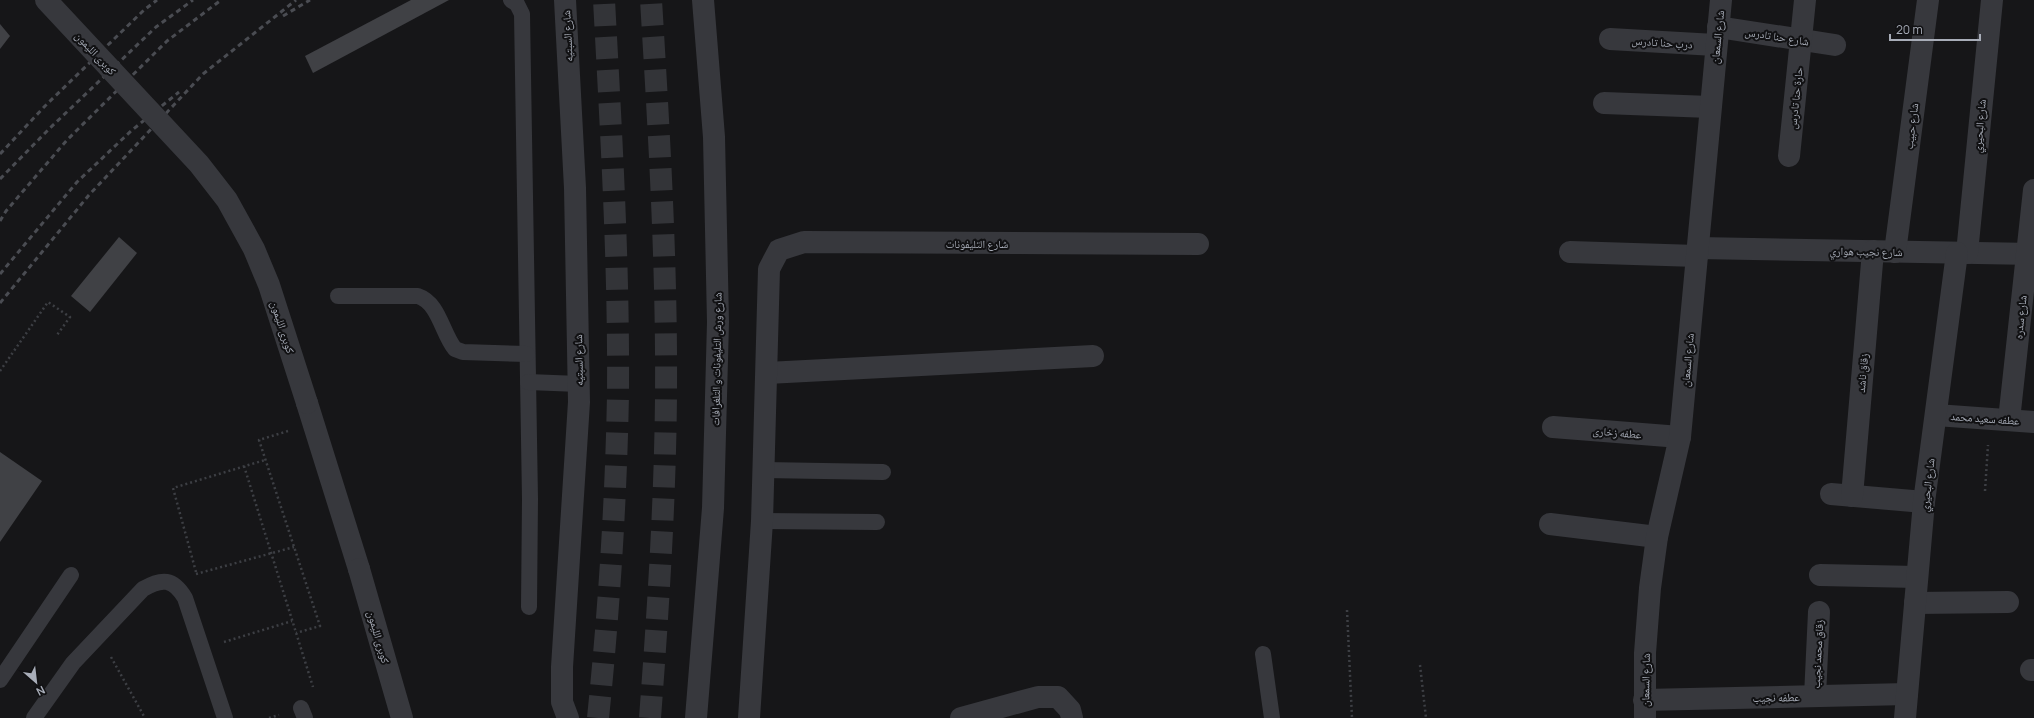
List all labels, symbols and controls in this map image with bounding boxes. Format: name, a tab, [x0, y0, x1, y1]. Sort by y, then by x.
street label: شارع السبتيه	[558, 10, 576, 62]
street label: شارع السمعان	[1707, 10, 1727, 64]
scale bar	[1890, 16, 1980, 42]
text: 20 m	[1896, 21, 1923, 38]
street label: شارع حنا تادرس	[1744, 24, 1810, 48]
street label: كوبرى الليمون	[72, 28, 120, 78]
street label: درب حنا تادرس	[1631, 32, 1693, 52]
street label: حارة حنا تادرس	[1784, 66, 1806, 130]
street label: شارع البحيري	[1969, 99, 1991, 154]
street label: شارع حبيب	[1901, 102, 1921, 150]
street label: شارع التليفونات	[946, 236, 1008, 251]
street label: شارع نجيب هواري	[1829, 243, 1903, 261]
street label: شارع ورش التليفونات و التلغرافات	[707, 292, 725, 426]
street label: شارع سدره	[2010, 294, 2030, 340]
street label: كوبرى الليمون	[268, 299, 299, 355]
street label: شارع السمعان	[1677, 333, 1697, 387]
street label: شارع السبتيه	[570, 334, 586, 386]
street label: زقاق ناشد	[1853, 353, 1871, 393]
street label: عطفه سعيد محمد	[1950, 408, 2020, 428]
street label: عطفه زخارى	[1592, 422, 1642, 442]
street label: شارع البحيري	[1916, 457, 1940, 513]
street label: كوبرى الليمون	[364, 609, 394, 665]
street label: زقاق محمد نجيب	[1808, 619, 1826, 689]
street label: شارع السمعان	[1637, 653, 1653, 707]
north arrow	[16, 662, 56, 702]
text: N	[34, 683, 48, 700]
street label: عطفه نجيب	[1752, 689, 1800, 705]

